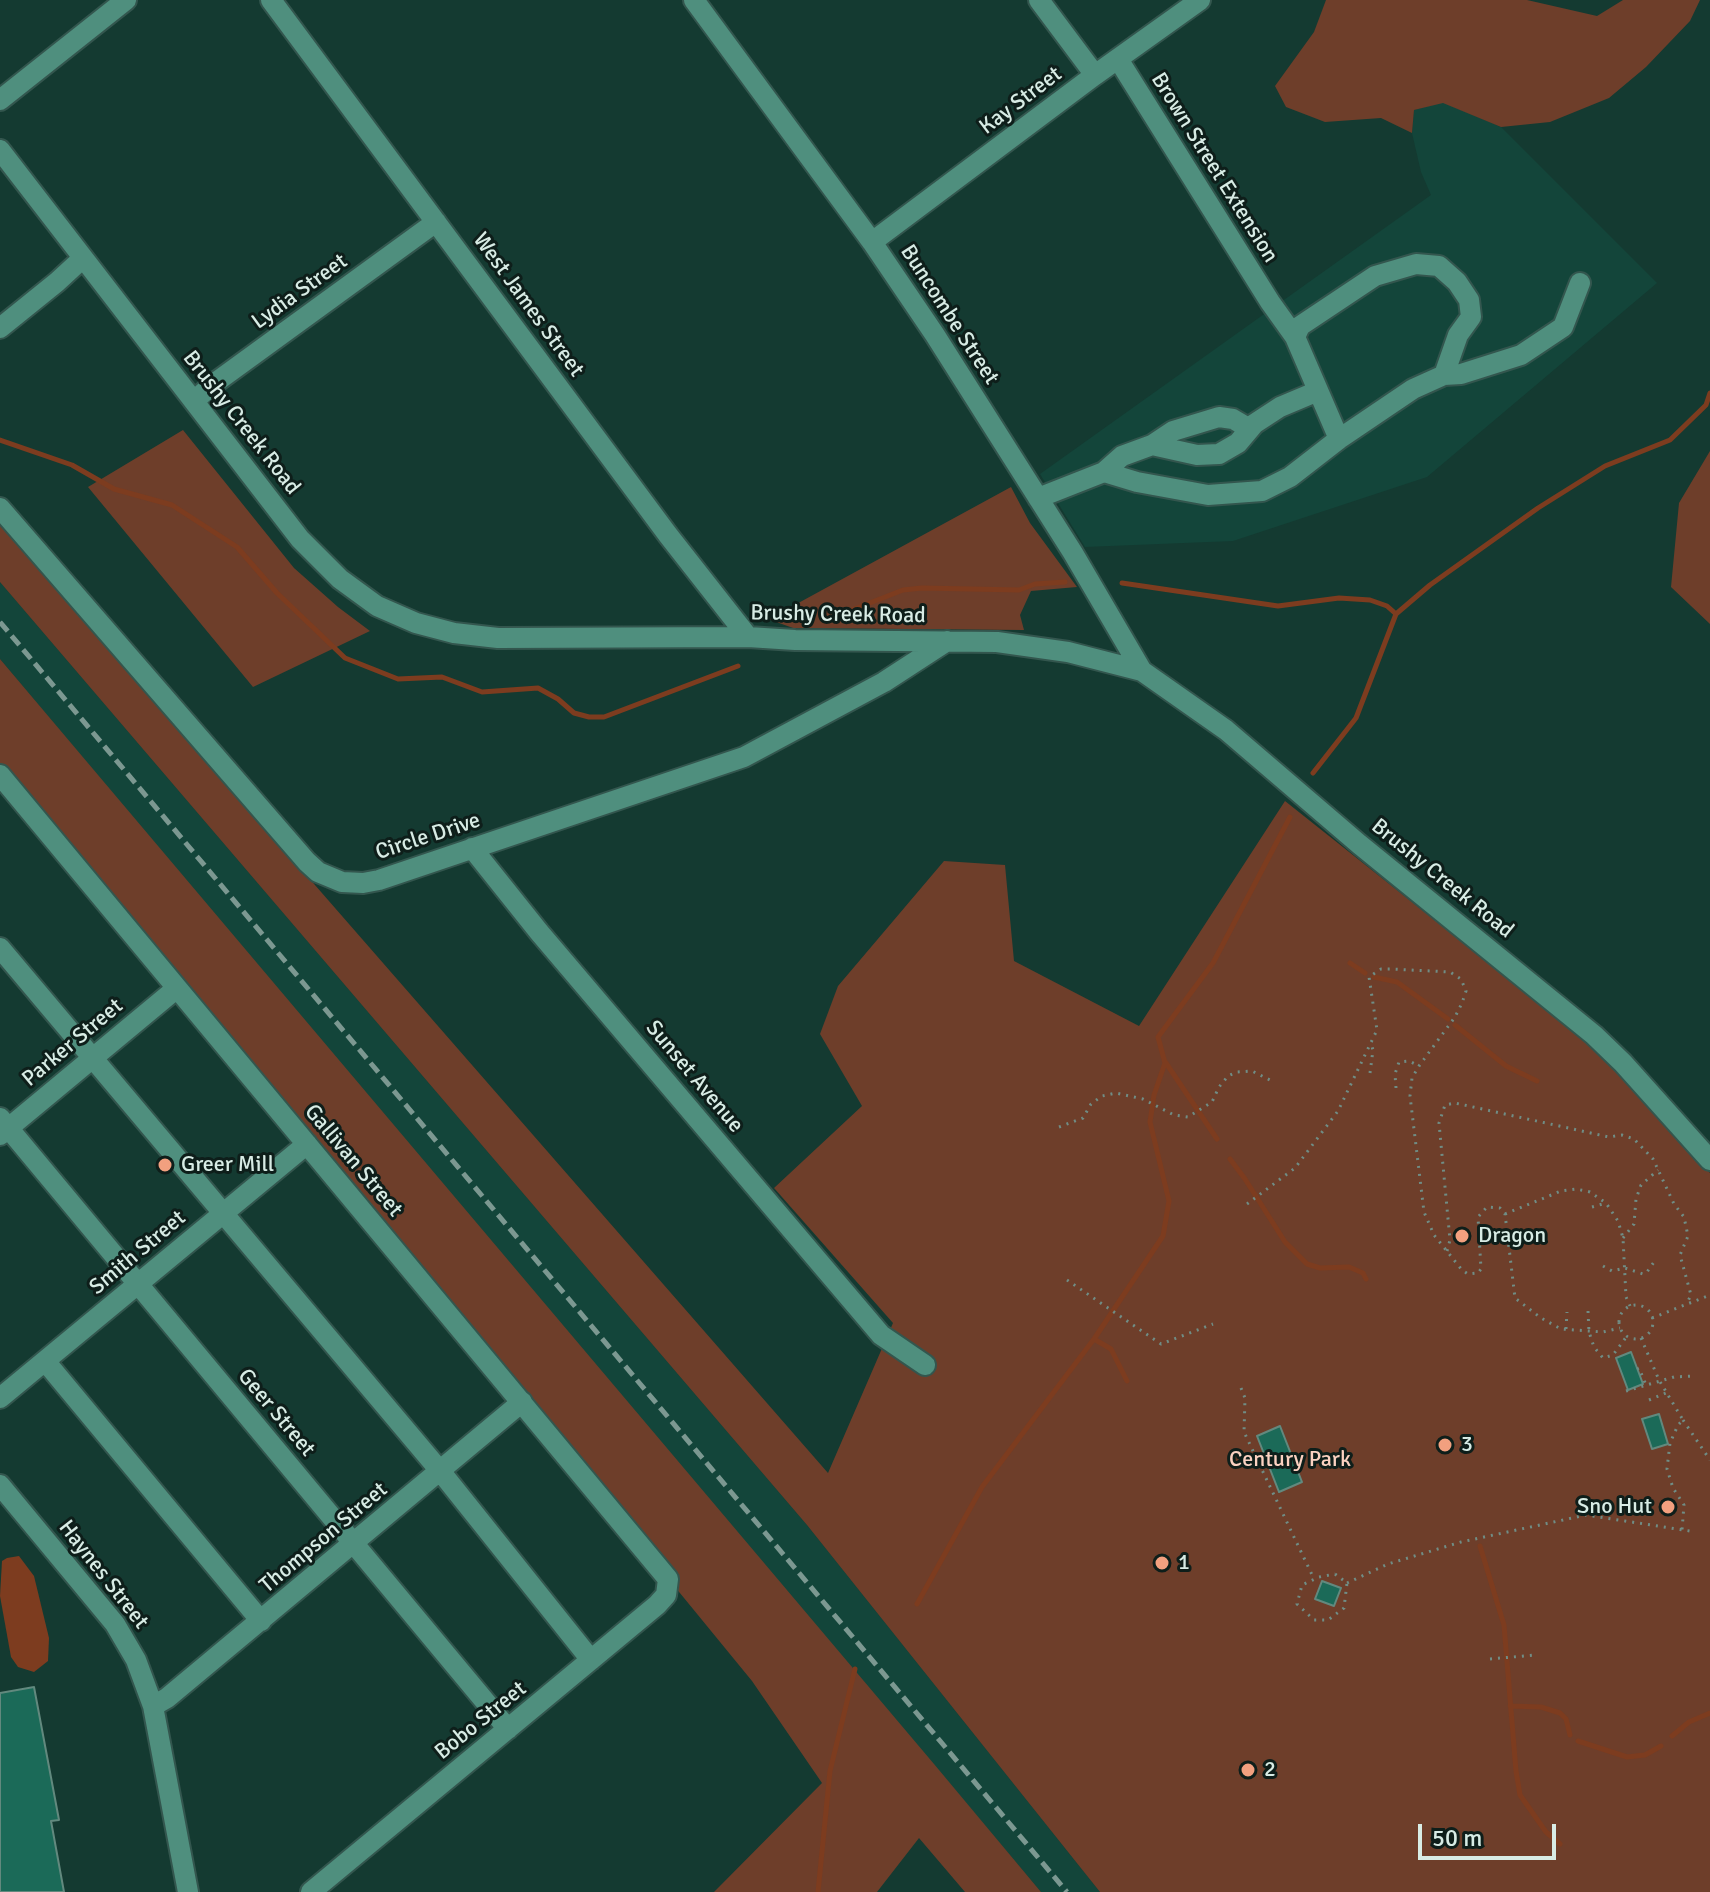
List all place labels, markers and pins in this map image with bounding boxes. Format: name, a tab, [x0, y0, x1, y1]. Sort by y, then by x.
place label: Greer Mill	[181, 1152, 274, 1178]
marker: Greer Mill	[156, 1156, 174, 1174]
place label: Dragon	[1478, 1223, 1546, 1249]
marker: Dragon	[1453, 1227, 1471, 1245]
place label: 3	[1461, 1432, 1473, 1458]
marker: 3	[1436, 1436, 1454, 1454]
place label: Sno Hut	[1577, 1494, 1652, 1520]
marker: Sno Hut	[1659, 1498, 1677, 1516]
place label: 1	[1178, 1550, 1190, 1576]
marker: 1	[1153, 1554, 1171, 1572]
place label: 2	[1264, 1757, 1276, 1783]
marker: 2	[1239, 1761, 1257, 1779]

